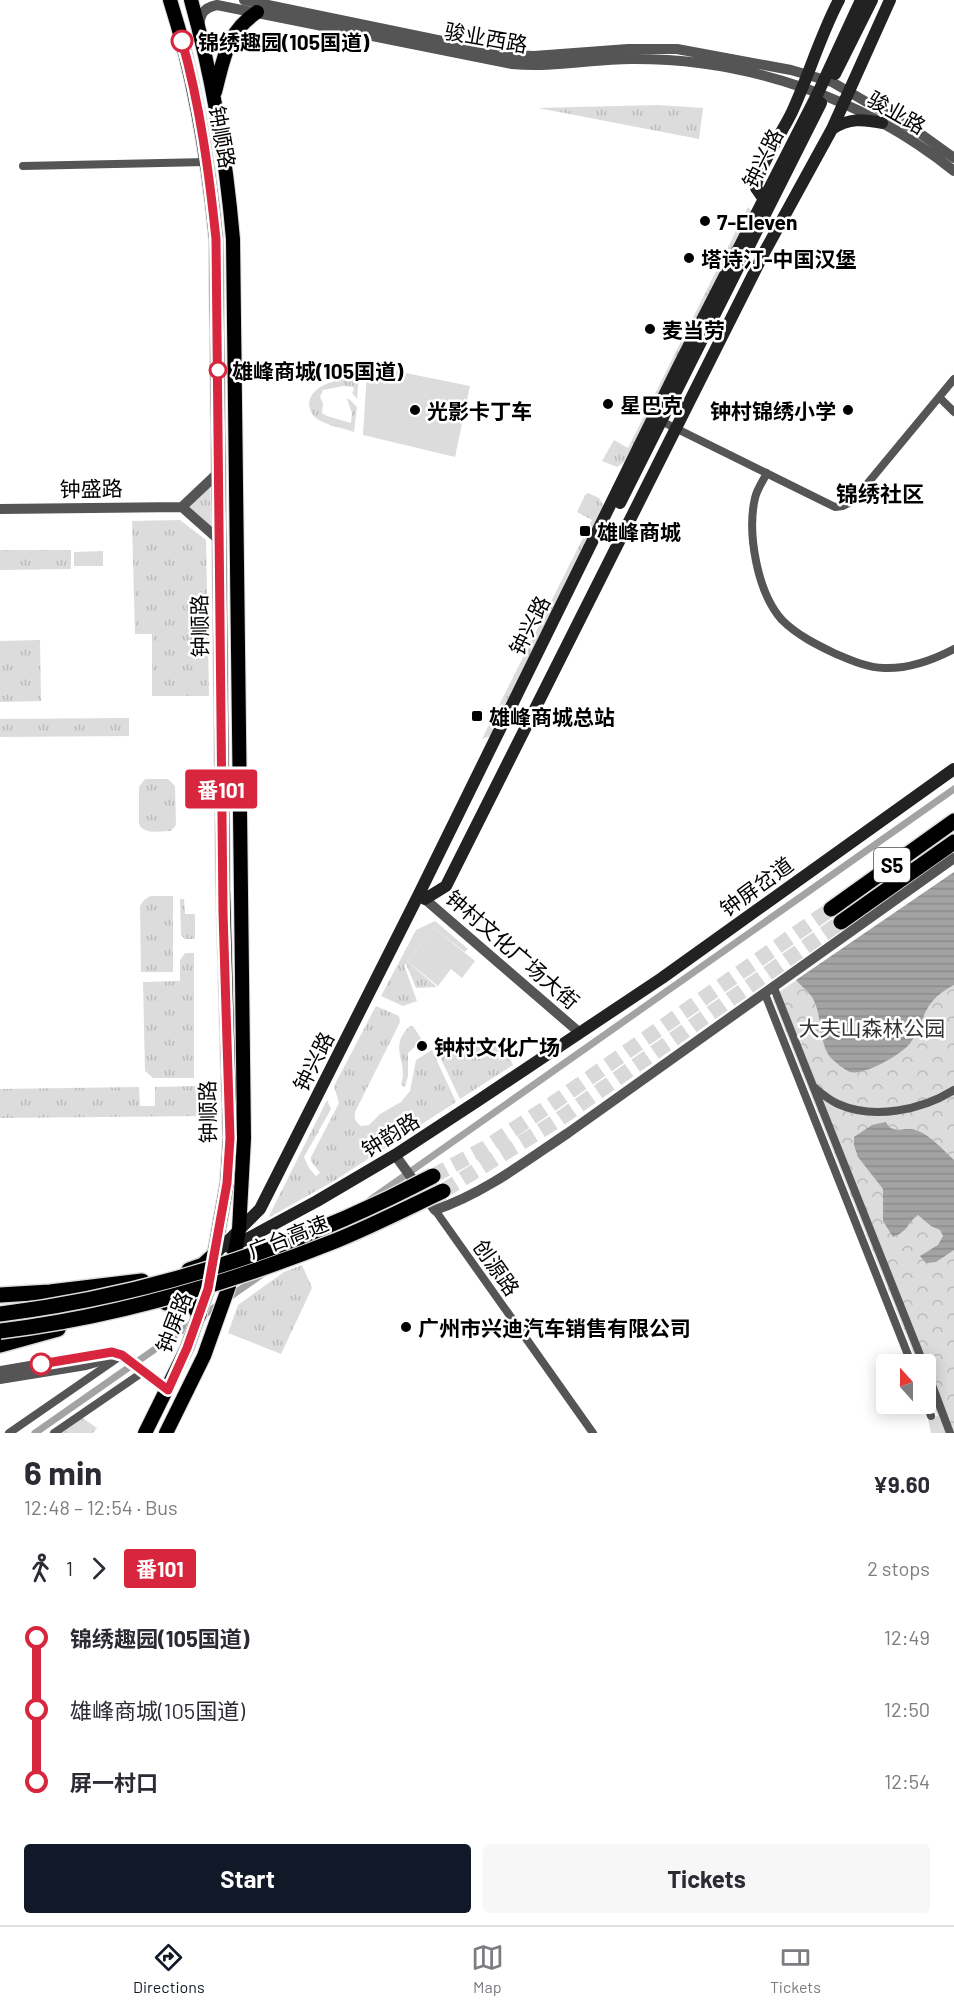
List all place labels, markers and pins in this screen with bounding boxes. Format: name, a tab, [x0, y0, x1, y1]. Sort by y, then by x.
place label: 锦绣趣园(105国道)	[198, 29, 370, 54]
marker: 锦绣趣园(105国道)	[171, 30, 193, 52]
place label: 7-Eleven	[717, 209, 797, 234]
marker: 7-Eleven	[698, 214, 712, 228]
place label: 塔诗汀-中国汉堡	[701, 246, 857, 271]
marker: 塔诗汀-中国汉堡	[682, 251, 696, 265]
place label: 麦当劳	[662, 317, 725, 342]
marker: 麦当劳	[643, 322, 657, 336]
place label: 雄峰商城(105国道)	[232, 358, 404, 383]
marker: 雄峰商城(105国道)	[209, 361, 227, 379]
place label: 星巴克	[620, 392, 683, 417]
marker: 星巴克	[601, 397, 615, 411]
place label: 光影卡丁车	[427, 398, 532, 423]
place label: 钟村锦绣小学	[710, 398, 836, 423]
marker: 光影卡丁车	[408, 403, 422, 417]
marker: 钟村锦绣小学	[841, 403, 855, 417]
place label: 雄峰商城	[597, 519, 681, 544]
marker: 雄峰商城	[578, 524, 592, 538]
place label: 雄峰商城总站	[489, 704, 615, 729]
marker: 雄峰商城总站	[470, 709, 484, 723]
place label: 钟村文化广场	[434, 1034, 560, 1059]
marker: 钟村文化广场	[415, 1039, 429, 1053]
place label: 广州市兴迪汽车销售有限公司	[418, 1315, 691, 1340]
marker: 广州市兴迪汽车销售有限公司	[399, 1320, 413, 1334]
unlabelled marker	[30, 1353, 52, 1375]

